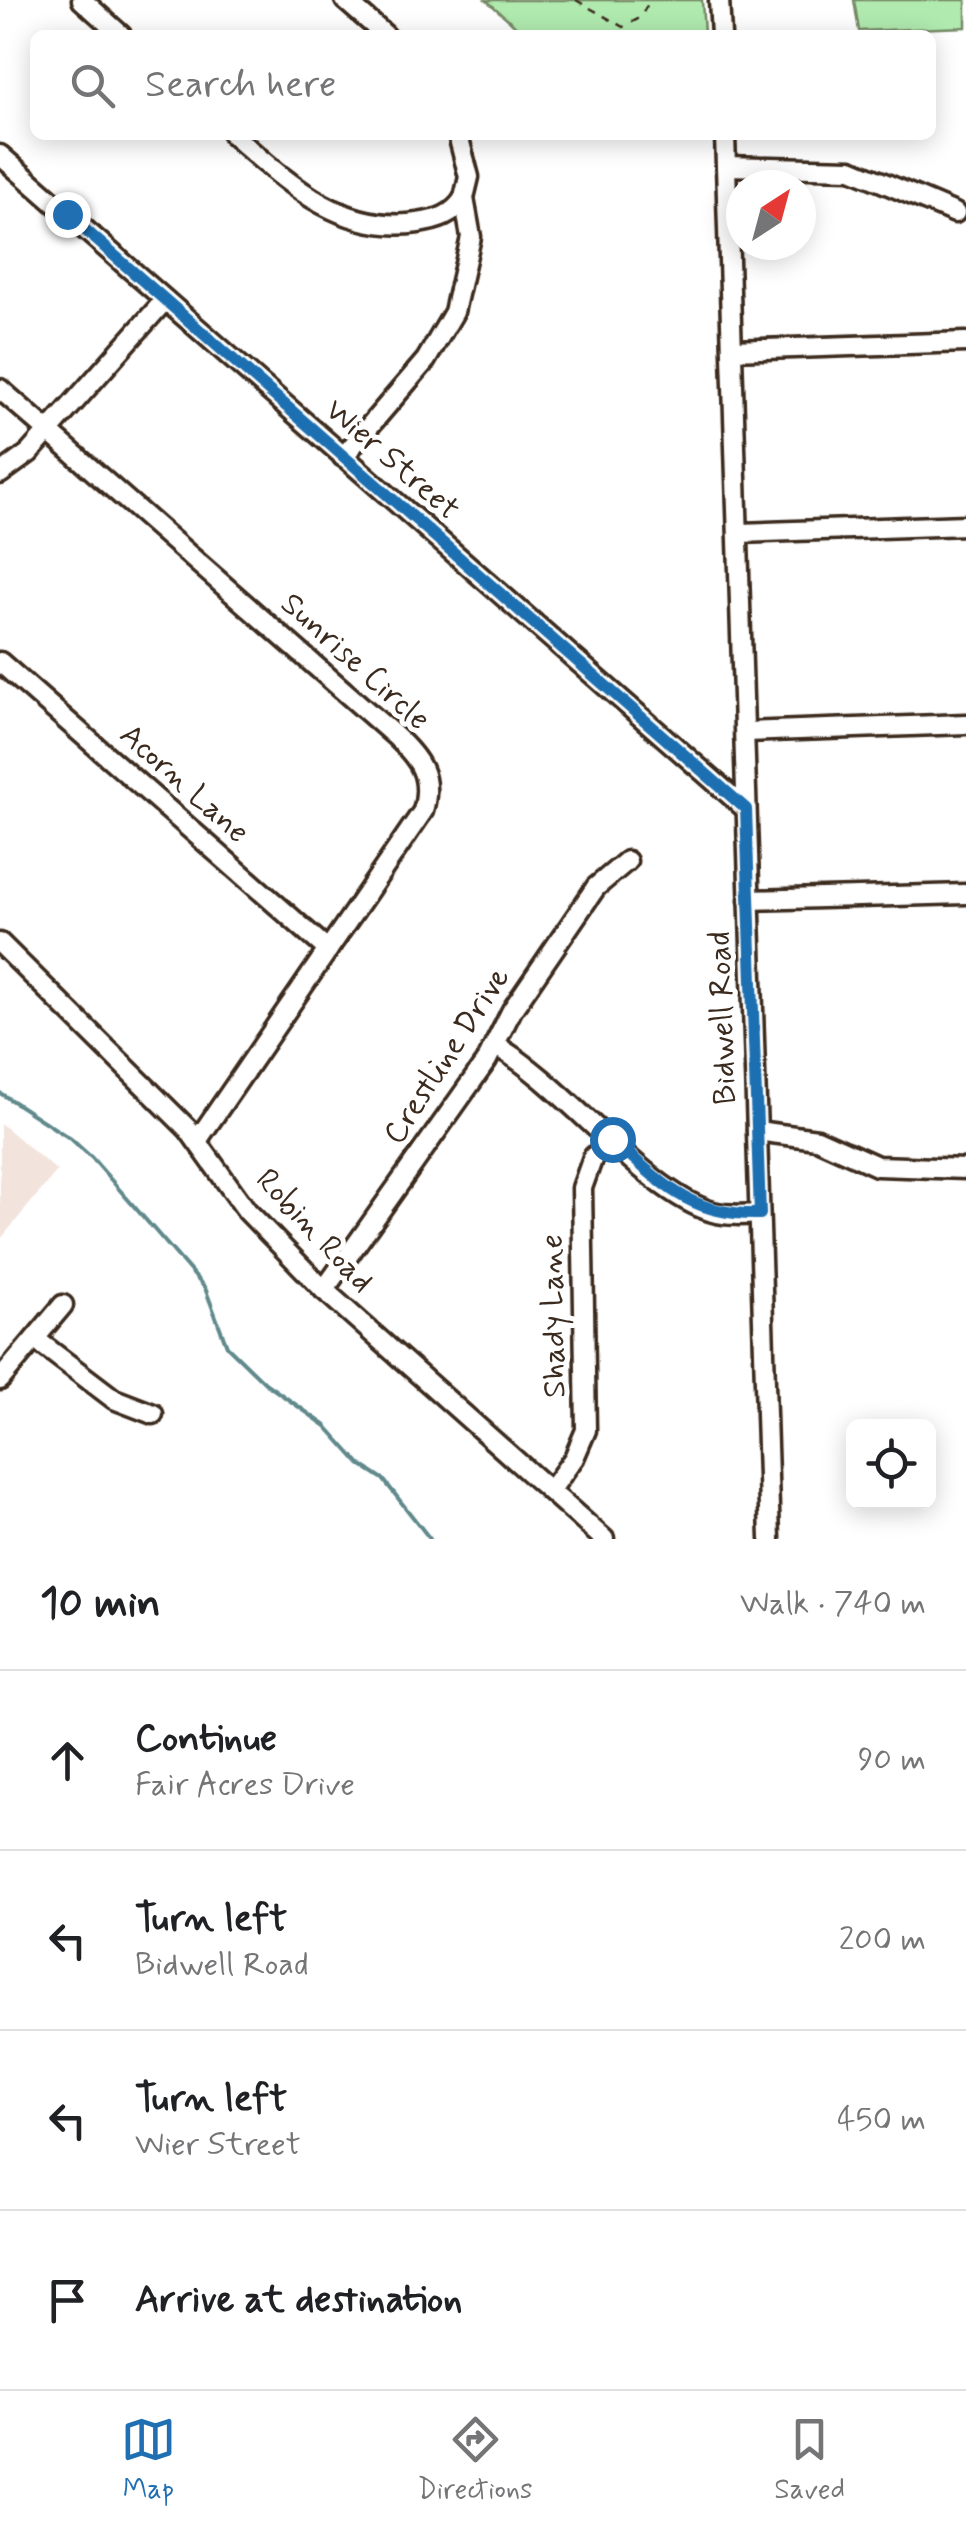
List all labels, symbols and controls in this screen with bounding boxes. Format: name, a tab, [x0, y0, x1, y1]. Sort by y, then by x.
search box	[30, 30, 936, 140]
icon: search	[65, 58, 120, 113]
text: Search here	[145, 61, 336, 110]
north arrow	[726, 170, 816, 260]
route end	[45, 192, 91, 238]
street label: Wier Street	[316, 390, 468, 530]
street label: Sunrise Circle	[271, 584, 439, 740]
street label: Acorn Lane	[110, 715, 258, 853]
street label: Bidwell Road	[699, 930, 747, 1106]
street label: Crestline Drive	[374, 959, 520, 1153]
route start	[590, 1117, 636, 1163]
street label: Robin Road	[246, 1160, 382, 1302]
street label: Shady Lane	[532, 1234, 576, 1398]
map controls	[846, 1419, 936, 1509]
button: locate	[846, 1419, 936, 1509]
text: 10 min	[40, 1577, 161, 1632]
text: Walk · 740 m	[740, 1583, 926, 1625]
text: Continue	[135, 1715, 277, 1764]
icon: ahead	[40, 1733, 95, 1788]
text: 90 m	[858, 1739, 926, 1781]
text: Fair Acres Drive	[135, 1764, 355, 1806]
text: Turn left	[135, 1895, 287, 1944]
icon: left	[40, 1913, 95, 1968]
text: 200 m	[839, 1919, 926, 1961]
text: Bidwell Road	[135, 1944, 309, 1986]
text: Turn left	[135, 2075, 287, 2124]
icon: left	[40, 2093, 95, 2148]
text: 450 m	[837, 2099, 926, 2141]
text: Wier Street	[135, 2124, 301, 2166]
icon: arrive	[40, 2273, 95, 2328]
text: Arrive at destination	[135, 2276, 462, 2325]
tab: Map	[121, 2412, 176, 2509]
tab: Directions	[418, 2412, 533, 2509]
tab: Saved	[774, 2412, 845, 2509]

